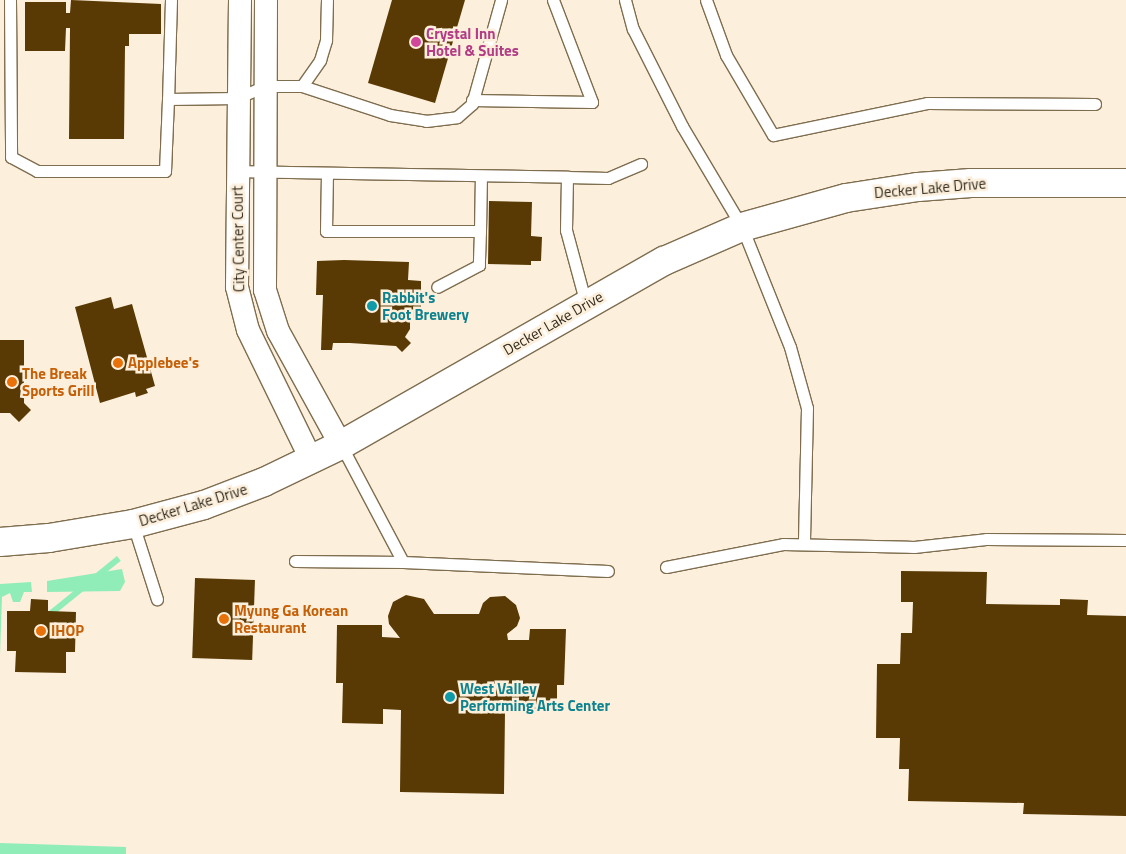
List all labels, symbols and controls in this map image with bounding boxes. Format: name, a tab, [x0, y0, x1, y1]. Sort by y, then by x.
place label: Crystal Inn Hotel & Suites	[426, 24, 519, 59]
marker: Crystal Inn Hotel & Suites	[410, 36, 422, 48]
street label: Decker Lake Drive	[873, 174, 987, 202]
street label: City Center Court	[228, 186, 248, 292]
street label: Decker Lake Drive	[500, 287, 606, 359]
place label: Rabbit's Foot Brewery	[382, 288, 469, 323]
marker: Rabbit's Foot Brewery	[366, 300, 378, 312]
place label: Applebee's	[128, 354, 199, 372]
marker: Applebee's	[112, 357, 124, 369]
place label: The Break Sports Grill	[22, 364, 94, 399]
marker: The Break Sports Grill	[6, 376, 18, 388]
street label: Decker Lake Drive	[137, 480, 249, 530]
place label: Myung Ga Korean Restaurant	[234, 601, 348, 636]
marker: Myung Ga Korean Restaurant	[218, 613, 230, 625]
place label: IHOP	[51, 622, 84, 640]
marker: IHOP	[35, 625, 47, 637]
place label: West Valley Performing Arts Center	[460, 679, 610, 714]
marker: West Valley Performing Arts Center	[444, 691, 456, 703]

